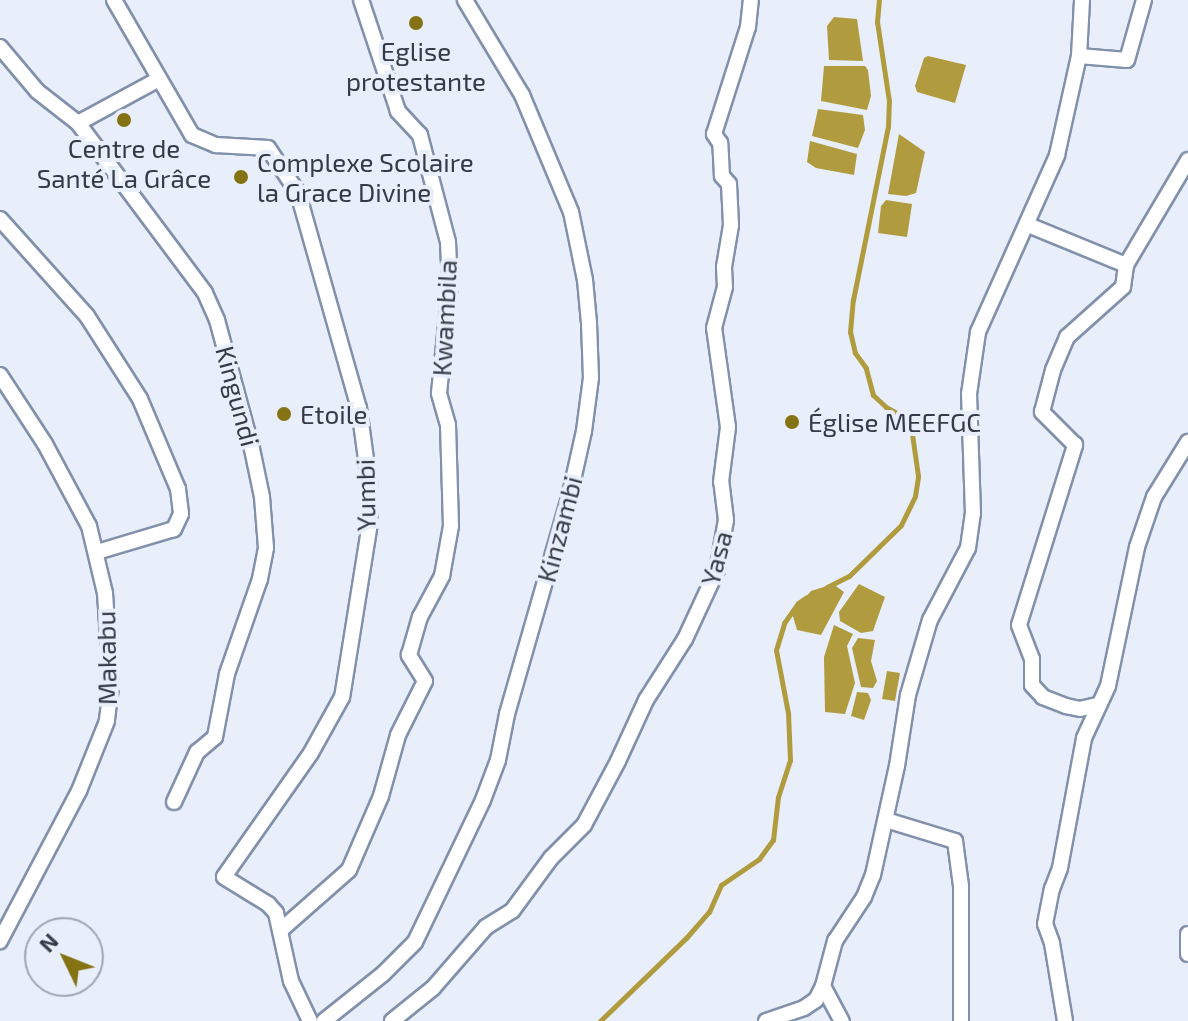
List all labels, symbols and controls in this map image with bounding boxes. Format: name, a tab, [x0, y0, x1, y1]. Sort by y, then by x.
marker: Eglise protestante	[407, 14, 425, 32]
place label: Eglise protestante	[346, 35, 486, 96]
marker: Centre de Santé La Grâce	[115, 111, 133, 129]
place label: Centre de Santé La Grâce	[37, 132, 211, 194]
place label: Complexe Scolaire la Grace Divine	[257, 146, 474, 208]
marker: Complexe Scolaire la Grace Divine	[232, 168, 250, 186]
street label: Kwambila	[425, 259, 463, 377]
street label: Kingundi	[210, 342, 266, 450]
place label: Etoile	[300, 398, 367, 430]
marker: Etoile	[275, 405, 293, 423]
place label: Église MEEFGC	[808, 406, 981, 438]
marker: Église MEEFGC	[783, 413, 801, 431]
street label: Yumbi	[349, 459, 381, 531]
street label: Kinzambi	[530, 473, 588, 585]
street label: Yasa	[694, 527, 738, 589]
street label: Makabu	[90, 611, 122, 705]
north arrow	[24, 917, 104, 997]
text: N	[33, 927, 63, 957]

